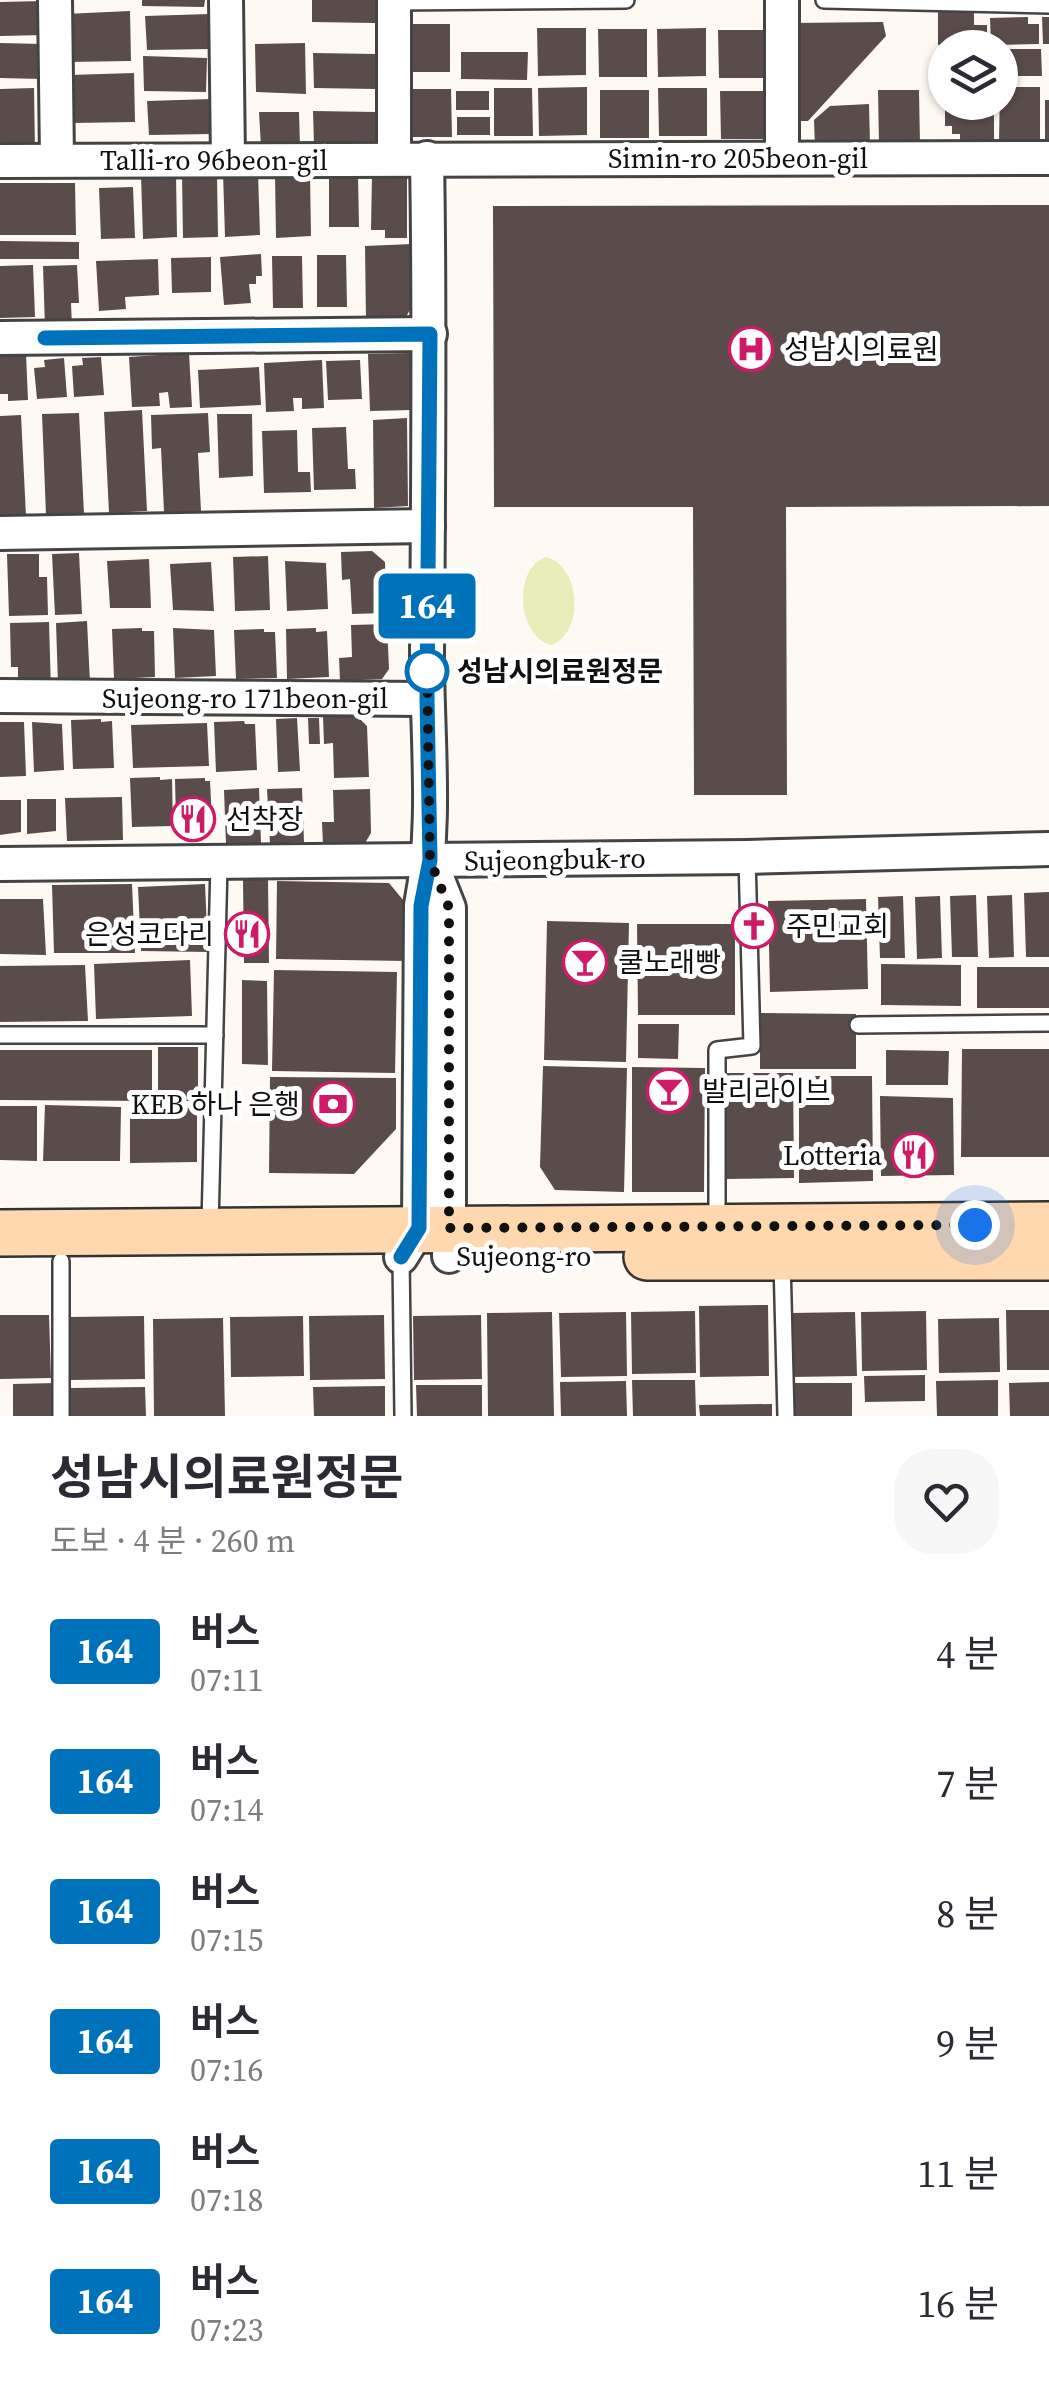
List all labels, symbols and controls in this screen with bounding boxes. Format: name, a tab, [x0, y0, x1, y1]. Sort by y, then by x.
map controls	[928, 30, 1018, 120]
button: layers	[928, 30, 1018, 120]
street label: Simin-ro 205beon-gil	[608, 139, 868, 177]
street label: Talli-ro 96beon-gil	[100, 141, 328, 179]
hospital icon: 성남시의료원	[728, 326, 774, 372]
place label: 성남시의료원	[784, 330, 939, 368]
line badge: 164	[370, 574, 484, 638]
text: 164	[399, 582, 455, 630]
marker: 성남시의료원정문	[406, 650, 448, 692]
place label: 성남시의료원정문	[457, 652, 663, 690]
street label: Sujeong-ro 171beon-gil	[102, 679, 388, 717]
restaurant icon: 선착장	[170, 796, 216, 842]
place label: 선착장	[226, 800, 303, 838]
street label: Sujeongbuk-ro	[464, 838, 646, 880]
church icon: 주민교회	[731, 903, 777, 949]
place label: 주민교회	[786, 907, 889, 945]
restaurant icon: 은성코다리	[224, 911, 270, 957]
place label: 은성코다리	[85, 915, 214, 953]
bar icon: 쿨노래빵	[562, 939, 608, 985]
place label: 쿨노래빵	[618, 943, 721, 981]
bar icon: 발리라이브	[646, 1068, 692, 1114]
place label: 발리라이브	[702, 1072, 831, 1110]
bank icon: KEB 하나 은행	[310, 1081, 356, 1127]
place label: KEB 하나 은행	[131, 1085, 300, 1123]
restaurant icon: Lotteria	[891, 1132, 937, 1178]
place label: Lotteria	[783, 1136, 883, 1174]
your location	[950, 1200, 1000, 1250]
street label: Sujeong-ro	[457, 1237, 591, 1275]
text: 성남시의료원정문	[50, 1444, 403, 1510]
button: heart	[894, 1449, 999, 1554]
text: 도보 · 4 분 · 260 m	[50, 1519, 295, 1563]
text: 버스	[190, 1606, 260, 1658]
text: 164	[77, 1627, 133, 1675]
text: 4 분	[936, 1628, 999, 1680]
text: 07:11	[190, 1658, 264, 1702]
text: 버스	[190, 1736, 260, 1788]
text: 164	[77, 1757, 133, 1805]
text: 7 분	[936, 1758, 999, 1810]
text: 07:14	[190, 1788, 264, 1832]
text: 버스	[190, 1866, 260, 1918]
text: 164	[77, 1887, 133, 1935]
text: 8 분	[936, 1888, 999, 1940]
text: 07:15	[190, 1918, 264, 1962]
text: 버스	[190, 1996, 260, 2048]
text: 164	[77, 2017, 133, 2065]
text: 9 분	[936, 2018, 999, 2070]
text: 07:16	[190, 2048, 264, 2092]
text: 버스	[190, 2126, 260, 2178]
text: 164	[77, 2147, 133, 2195]
text: 11 분	[917, 2148, 999, 2200]
text: 07:18	[190, 2178, 264, 2222]
text: 버스	[190, 2256, 260, 2308]
text: 164	[77, 2277, 133, 2325]
text: 16 분	[917, 2278, 999, 2330]
text: 07:23	[190, 2308, 264, 2352]

